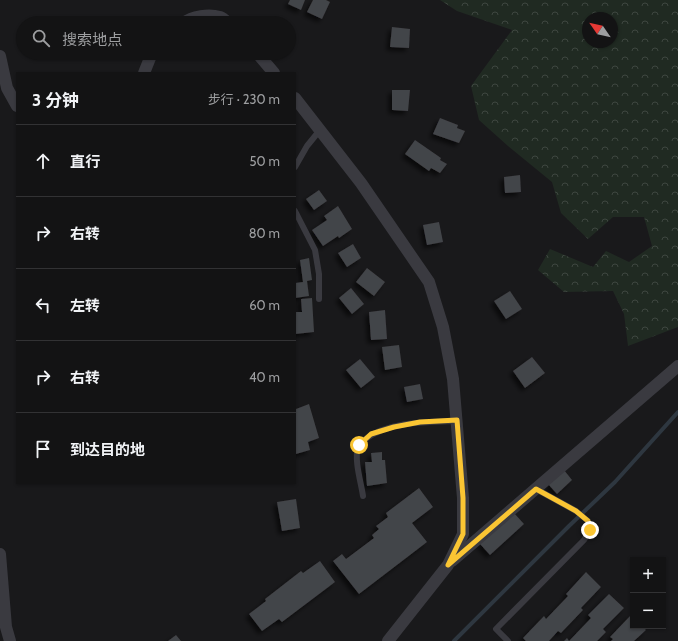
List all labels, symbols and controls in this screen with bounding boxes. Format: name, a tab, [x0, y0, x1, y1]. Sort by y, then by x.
north arrow	[582, 12, 618, 48]
search box	[16, 16, 296, 60]
icon: search	[30, 27, 52, 49]
text: 搜索地点	[62, 31, 122, 49]
text: 3 分钟	[32, 90, 79, 110]
text: 步行 · 230 m	[208, 91, 280, 107]
icon: ahead	[32, 150, 54, 172]
text: 直行	[70, 153, 100, 171]
text: 50 m	[250, 153, 280, 169]
icon: right	[32, 222, 54, 244]
text: 右转	[70, 225, 100, 243]
text: 80 m	[249, 225, 280, 241]
icon: left	[32, 294, 54, 316]
text: 左转	[70, 297, 100, 315]
text: 60 m	[249, 297, 280, 313]
icon: right	[32, 366, 54, 388]
text: 右转	[70, 369, 100, 387]
text: 40 m	[249, 369, 280, 385]
route start	[350, 436, 368, 454]
icon: arrive	[32, 438, 54, 460]
text: 到达目的地	[70, 441, 145, 459]
route end	[581, 521, 599, 539]
map controls	[630, 557, 666, 629]
button: +	[630, 557, 666, 593]
button: −	[630, 593, 666, 629]

